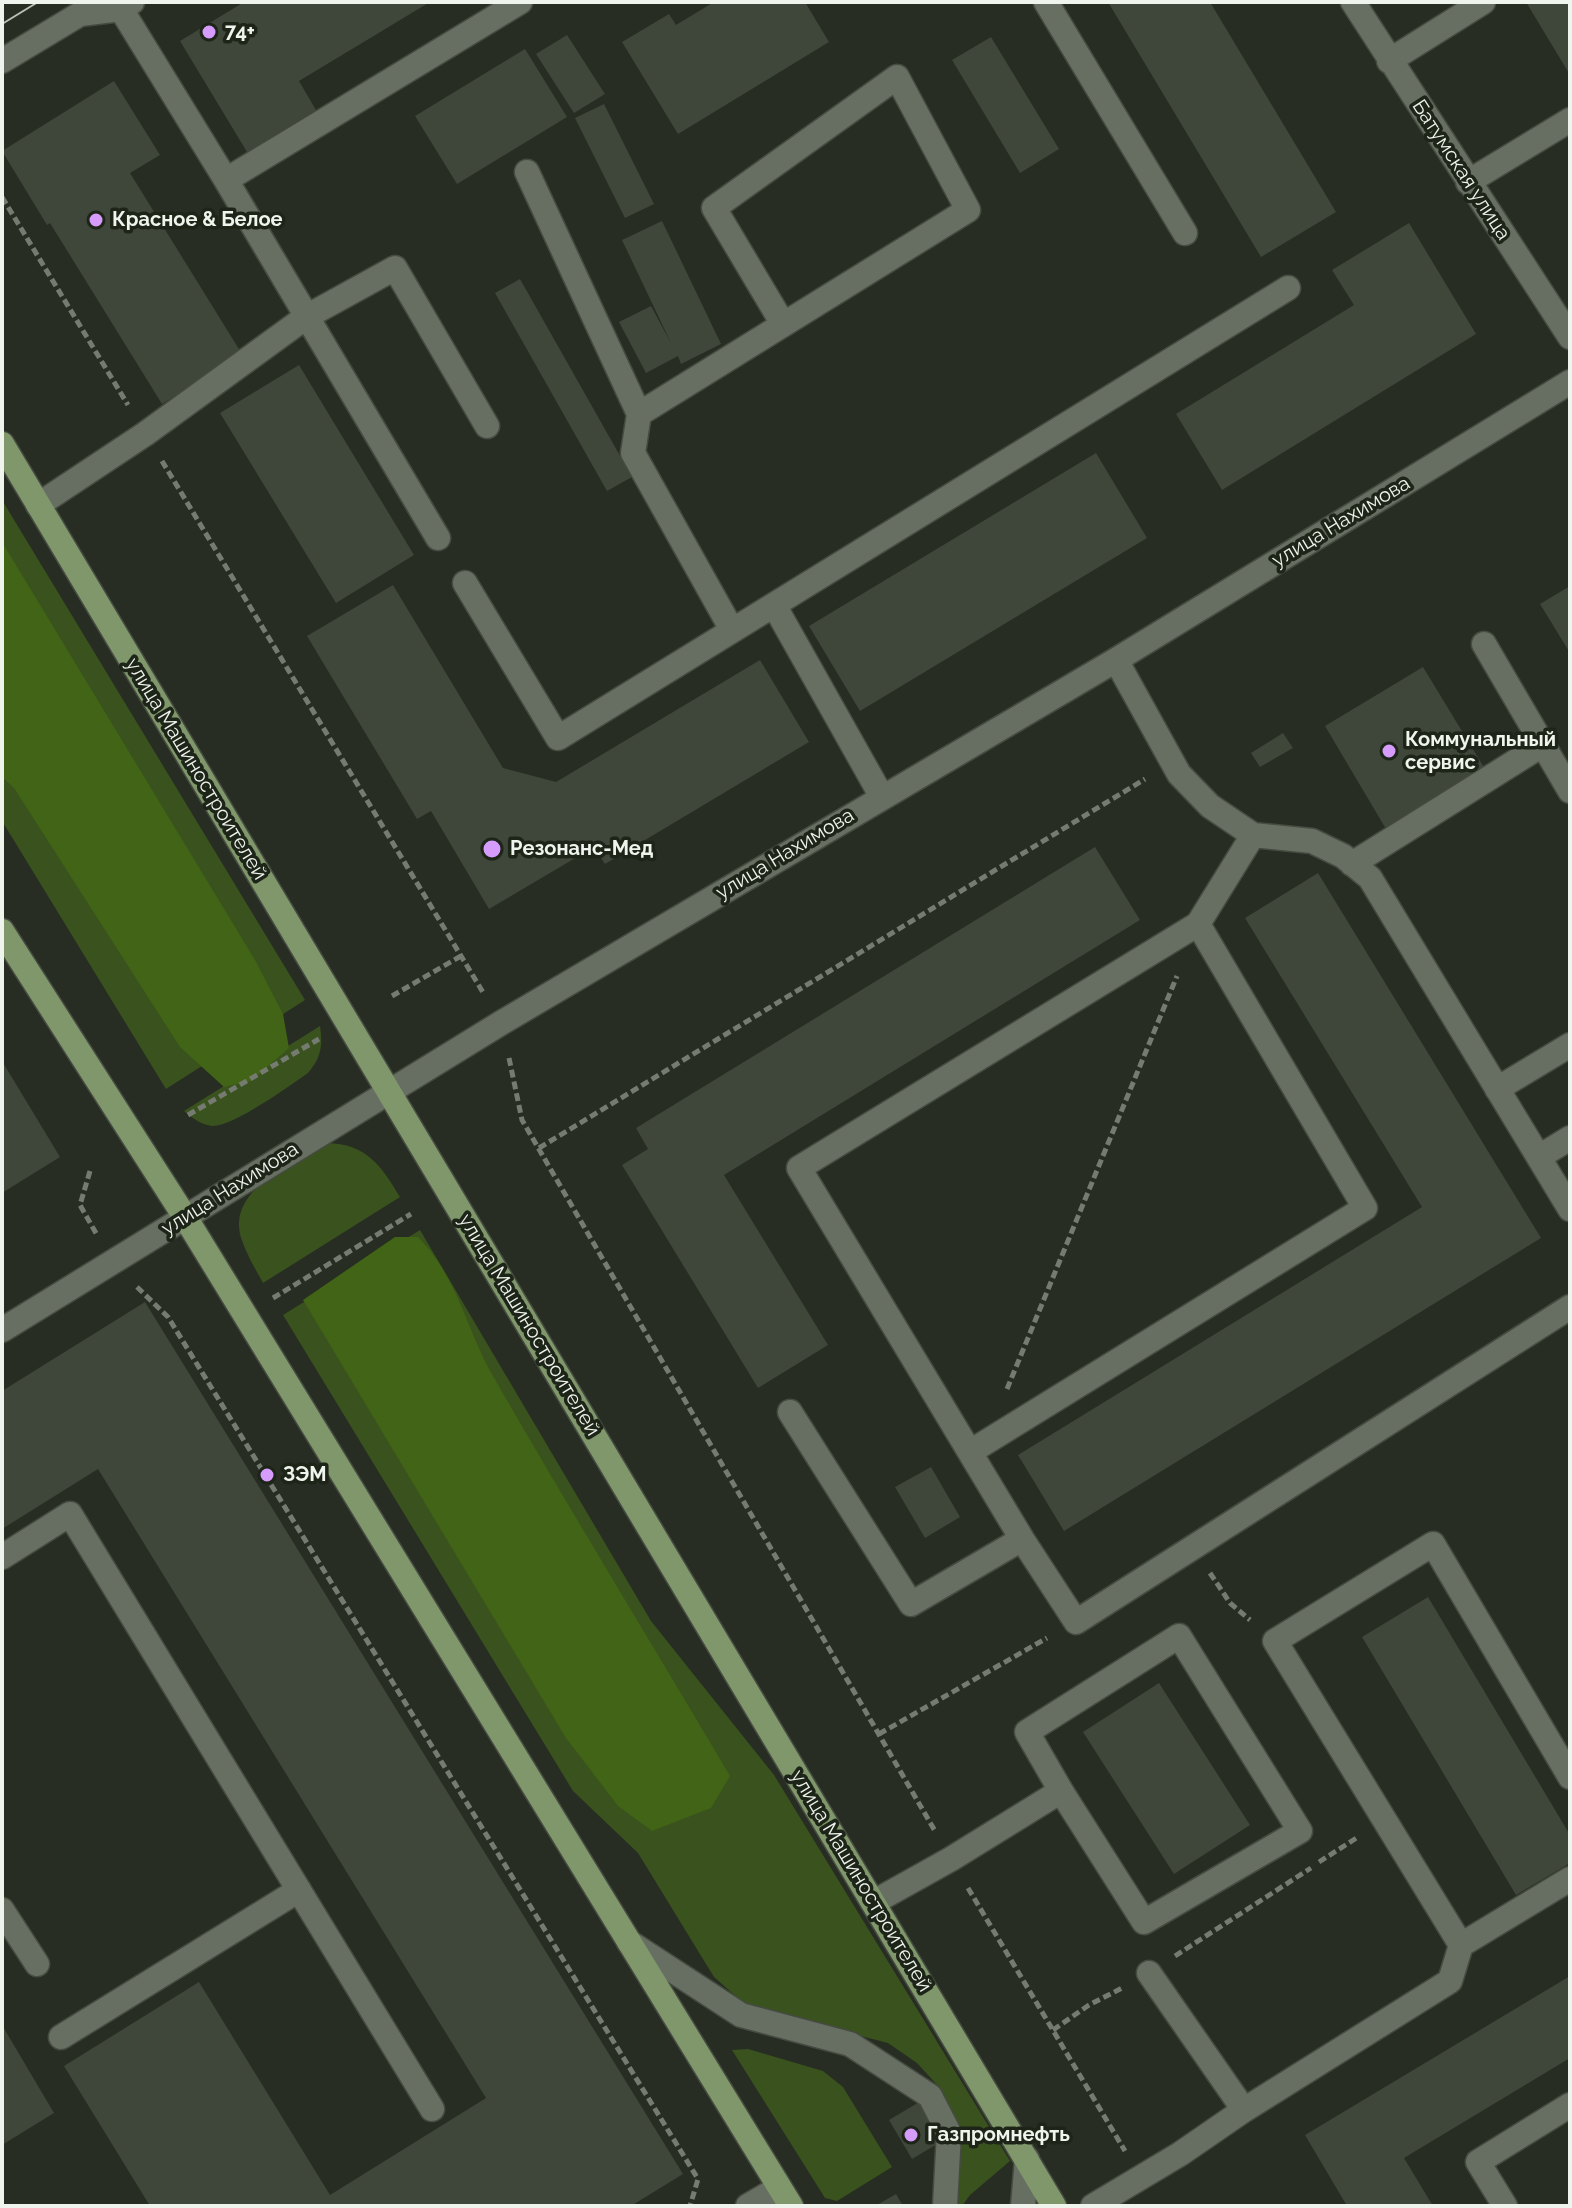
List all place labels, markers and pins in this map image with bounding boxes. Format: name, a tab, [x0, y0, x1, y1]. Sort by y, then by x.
place label: 74+	[225, 20, 255, 44]
marker: 74+	[200, 23, 218, 41]
place label: Красное & Белое	[112, 208, 283, 232]
marker: Красное & Белое	[87, 211, 105, 229]
place label: Коммунальный сервис	[1405, 728, 1556, 775]
marker: Коммунальный сервис	[1380, 742, 1398, 760]
place label: Резонанс-Мед	[510, 837, 653, 861]
marker: Резонанс-Мед	[481, 838, 503, 860]
place label: ЗЭМ	[283, 1463, 327, 1487]
marker: ЗЭМ	[258, 1466, 276, 1484]
place label: Газпромнефть	[927, 2123, 1070, 2147]
marker: Газпромнефть	[902, 2126, 920, 2144]

